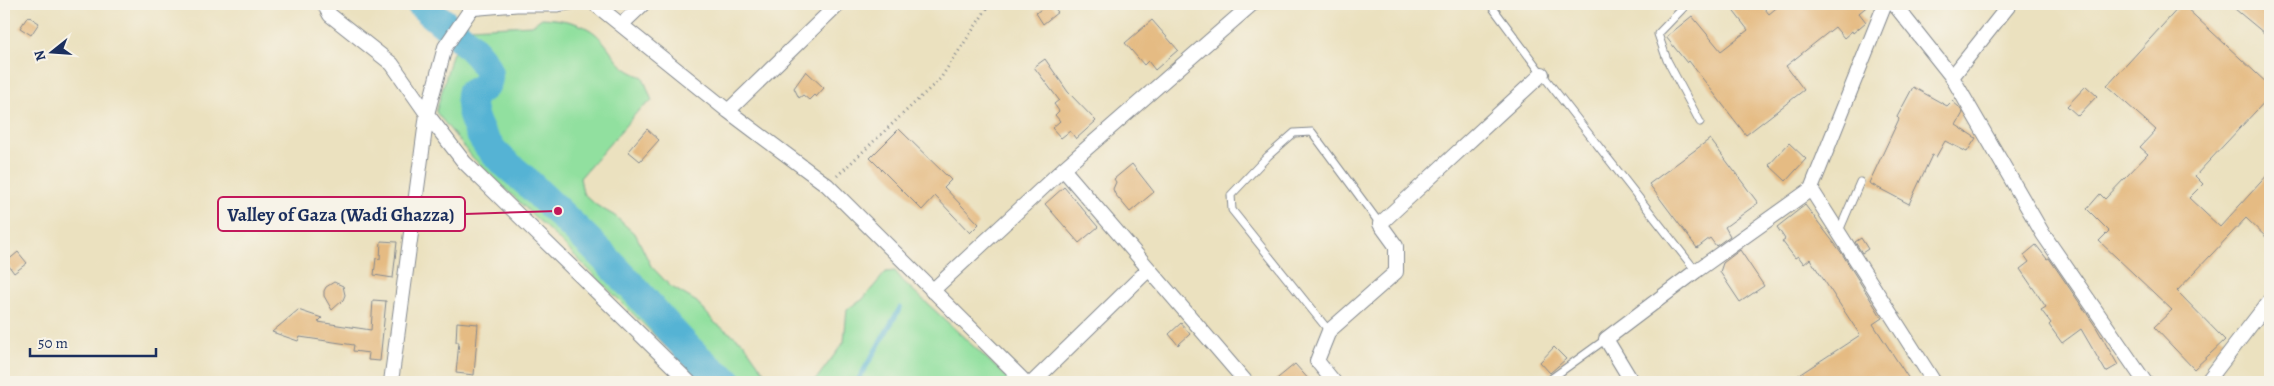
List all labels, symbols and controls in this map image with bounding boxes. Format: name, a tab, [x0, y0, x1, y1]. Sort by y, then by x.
north arrow	[28, 28, 78, 78]
text: N	[29, 48, 51, 63]
callout: Valley of Gaza (Wadi Ghazza)	[218, 197, 465, 231]
text: Valley of Gaza (Wadi Ghazza)	[226, 202, 455, 228]
scale bar	[30, 326, 156, 358]
text: 50 m	[38, 333, 68, 353]

